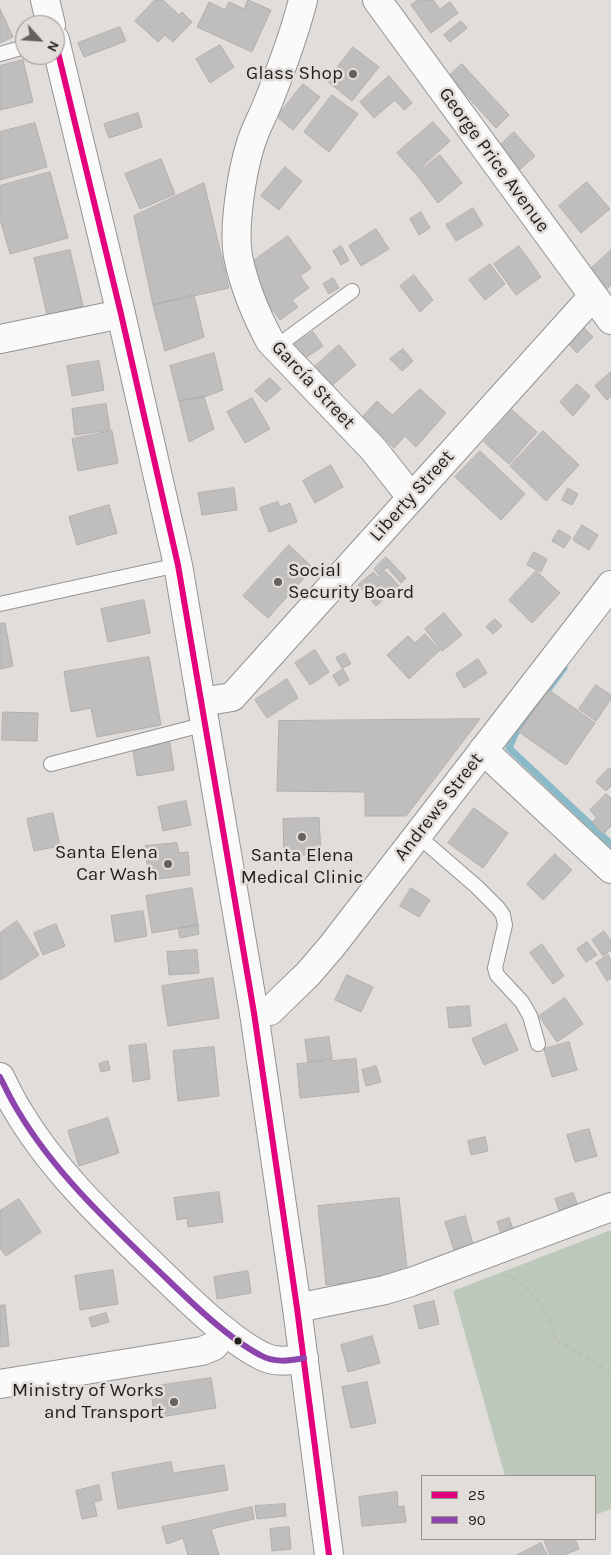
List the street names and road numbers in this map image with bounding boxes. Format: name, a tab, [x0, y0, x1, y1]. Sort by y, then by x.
street label: George Price Avenue	[434, 83, 554, 237]
street label: García Street	[266, 336, 360, 434]
street label: Liberty Street	[365, 446, 459, 546]
street label: Andrews Street	[390, 748, 488, 866]

